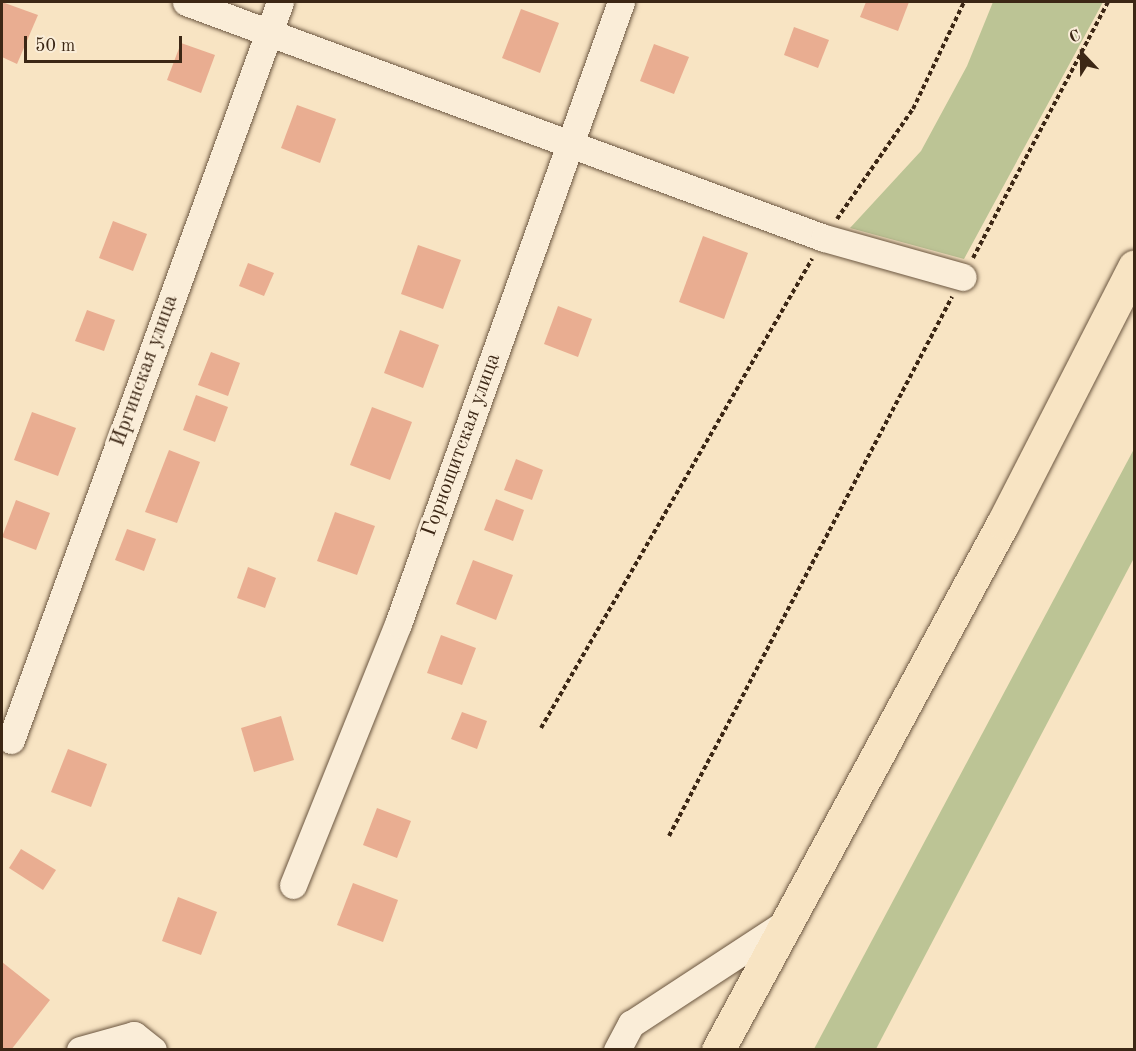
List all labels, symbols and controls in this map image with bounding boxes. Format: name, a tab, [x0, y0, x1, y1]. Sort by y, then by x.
scale bar	[27, 24, 184, 62]
north arrow	[1052, 24, 1112, 84]
text: С	[1067, 28, 1083, 47]
text: 50 m	[35, 37, 75, 55]
street label: Иргинская улица	[106, 292, 184, 450]
street label: Горнощитская улица	[417, 350, 507, 540]

